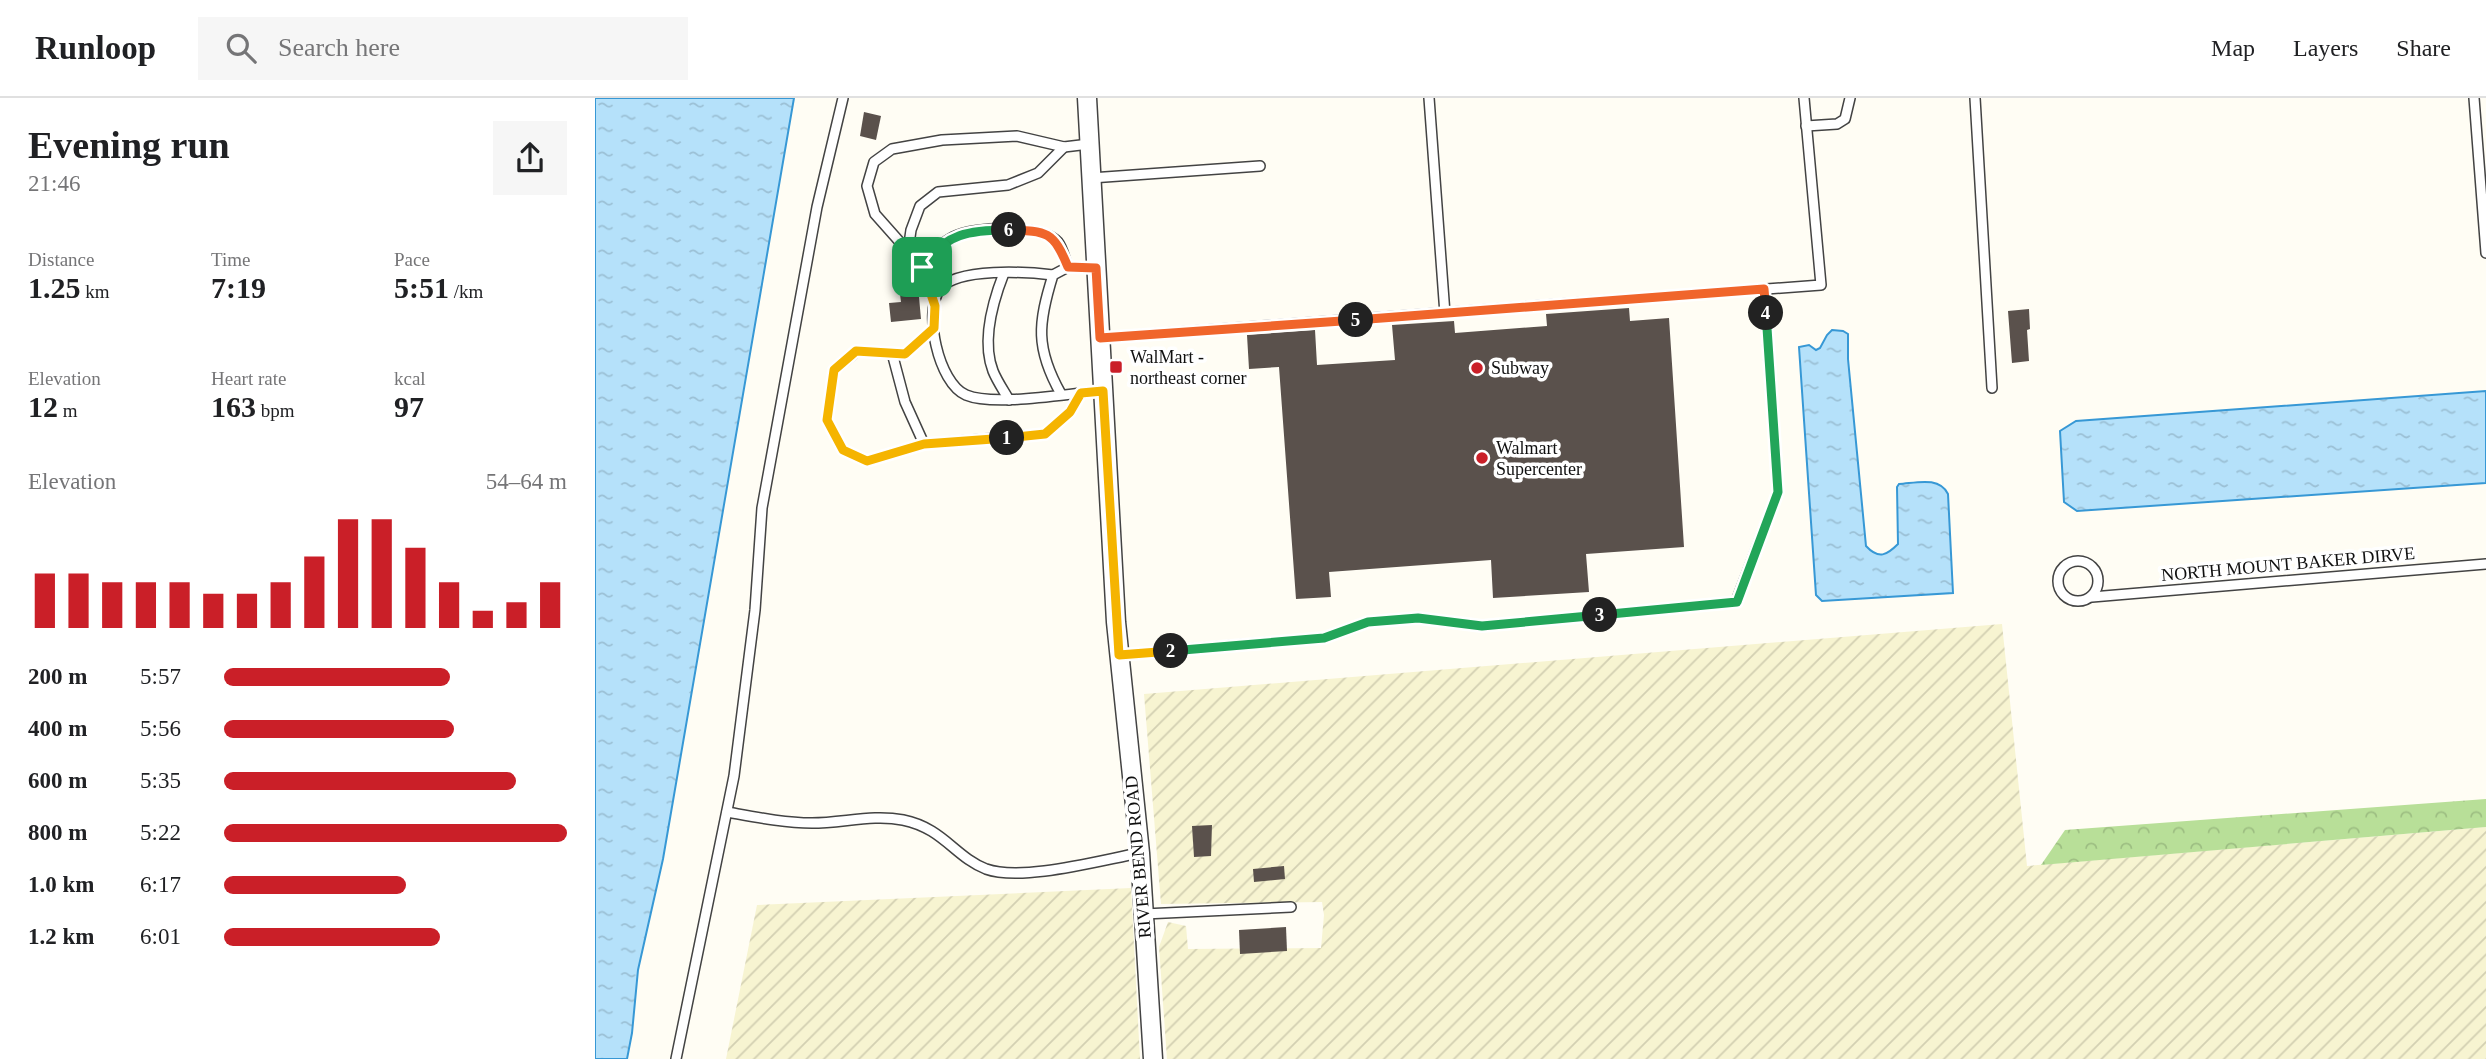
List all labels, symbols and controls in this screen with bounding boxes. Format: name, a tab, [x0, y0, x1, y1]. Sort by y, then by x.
search box	[198, 17, 688, 80]
icon: search	[222, 29, 260, 67]
text: Runloop	[35, 30, 156, 66]
text: Search here	[278, 33, 400, 62]
text: Map	[2211, 35, 2255, 61]
text: Layers	[2293, 35, 2358, 61]
text: Share	[2396, 35, 2451, 61]
button: share	[493, 121, 567, 195]
text: Evening run	[28, 124, 230, 166]
text: 21:46	[28, 171, 80, 196]
pin: 6	[991, 212, 1027, 248]
text: 6	[1004, 219, 1013, 240]
pin	[892, 237, 952, 297]
icon: arrive	[903, 248, 941, 286]
text: Distance	[28, 249, 94, 270]
text: Time	[211, 249, 250, 270]
text: Pace	[394, 249, 430, 270]
text: 1.25	[28, 271, 81, 304]
text: 7:19	[211, 271, 266, 304]
text: 5:51	[394, 271, 449, 304]
text: km	[81, 281, 110, 302]
text: /km	[449, 281, 483, 302]
pin: 4	[1749, 296, 1783, 330]
pin: 5	[1339, 302, 1373, 338]
text: 4	[1761, 302, 1770, 323]
text: 5	[1351, 309, 1360, 330]
place label: WalMart - northeast corner	[1130, 347, 1246, 388]
place label: Subway	[1491, 358, 1549, 378]
marker: WalMart - northeast corner	[1108, 359, 1124, 375]
marker: Subway	[1469, 360, 1485, 376]
text: Elevation	[28, 368, 101, 389]
text: Heart rate	[211, 368, 286, 389]
text: kcal	[394, 368, 426, 389]
text: 12	[28, 390, 58, 423]
text: 163	[211, 390, 256, 423]
text: 97	[394, 390, 424, 423]
text: m	[58, 400, 78, 421]
text: bpm	[256, 400, 295, 421]
pin: 1	[989, 420, 1025, 456]
text: 1	[1002, 427, 1011, 448]
place label: Walmart Supercenter	[1496, 438, 1582, 479]
marker: Walmart Supercenter	[1474, 450, 1490, 466]
text: Elevation	[28, 469, 116, 494]
text: 54–64 m	[486, 469, 567, 494]
street label: NORTH MOUNT BAKER DIRVE	[2160, 543, 2416, 585]
pin: 3	[1583, 598, 1618, 632]
text: 3	[1595, 604, 1604, 625]
pin: 2	[1153, 634, 1189, 668]
text: 2	[1166, 640, 1175, 661]
text: 200 m	[28, 664, 87, 689]
text: 5:57	[140, 664, 181, 689]
text: 400 m	[28, 716, 87, 741]
text: 5:56	[140, 716, 181, 741]
text: 600 m	[28, 768, 87, 793]
text: 5:35	[140, 768, 181, 793]
street label: RIVER BEND ROAD	[1121, 775, 1155, 939]
text: 800 m	[28, 820, 87, 845]
text: 5:22	[140, 820, 181, 845]
text: 1.0 km	[28, 872, 94, 897]
text: 6:17	[140, 872, 181, 897]
text: 1.2 km	[28, 924, 94, 949]
text: 6:01	[140, 924, 181, 949]

